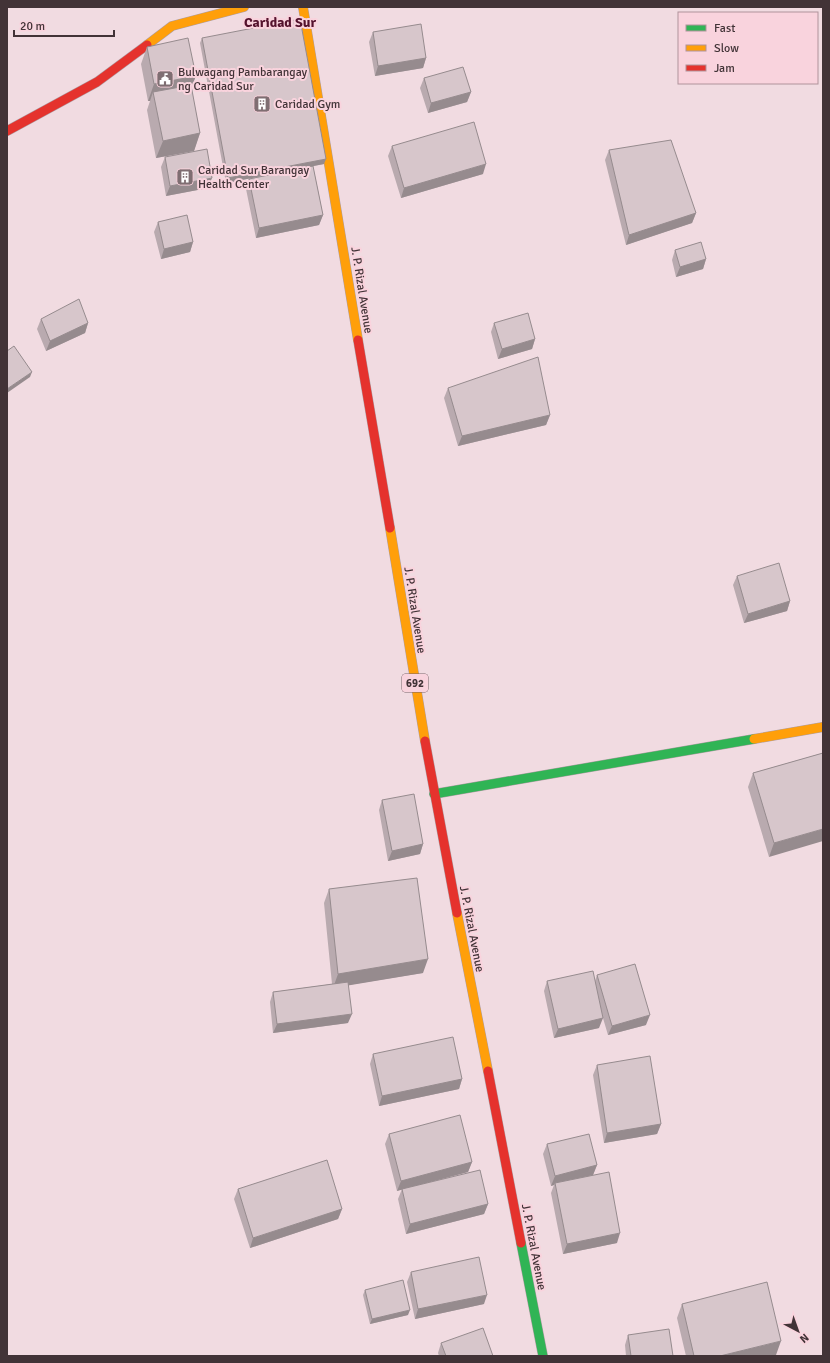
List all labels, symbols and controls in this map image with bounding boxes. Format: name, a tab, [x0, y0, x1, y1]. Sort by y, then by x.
scale bar	[14, 12, 114, 38]
legend	[678, 12, 818, 84]
district label: Caridad Sur	[244, 14, 316, 31]
text: 20 m	[20, 19, 45, 34]
text: Fast	[714, 21, 735, 36]
text: Slow	[714, 41, 739, 56]
text: Jam	[714, 61, 735, 76]
place label: Bulwagang Pambarangay ng Caridad Sur	[178, 65, 308, 94]
public building icon: Bulwagang Pambarangay ng Caridad Sur	[155, 69, 175, 89]
building icon: Caridad Gym	[252, 94, 272, 114]
place label: Caridad Gym	[275, 97, 340, 112]
place label: Caridad Sur Barangay Health Center	[198, 163, 309, 192]
building icon: Caridad Sur Barangay Health Center	[175, 167, 195, 187]
street label: J. P. Rizal Avenue	[347, 246, 376, 334]
street label: J. P. Rizal Avenue	[400, 566, 429, 654]
road number: 692	[402, 674, 428, 692]
street label: J. P. Rizal Avenue	[456, 885, 487, 973]
street label: J. P. Rizal Avenue	[518, 1203, 549, 1291]
north arrow	[778, 1311, 818, 1351]
text: N	[797, 1331, 811, 1346]

